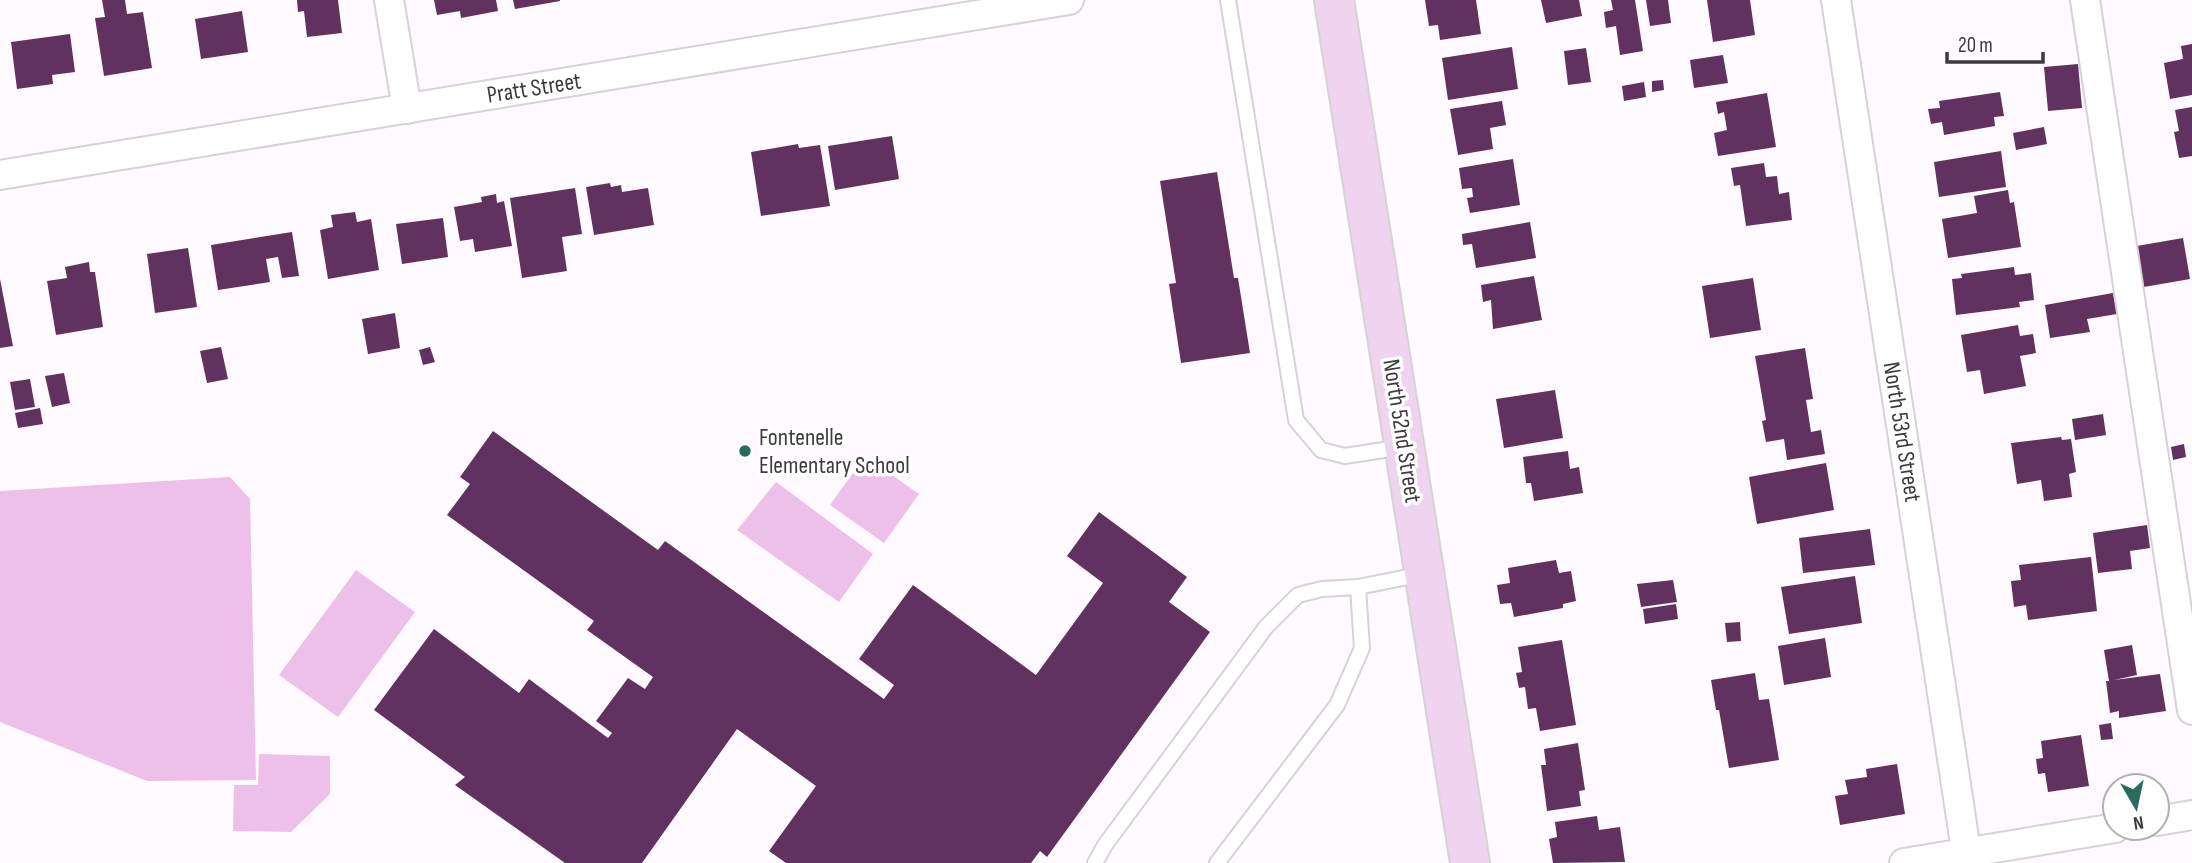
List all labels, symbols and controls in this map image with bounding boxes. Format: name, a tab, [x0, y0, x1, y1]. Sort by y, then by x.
scale bar	[1947, 21, 2043, 65]
text: 20 m	[1958, 33, 1993, 58]
street label: Pratt Street	[485, 66, 583, 110]
street label: North 52nd Street	[1376, 357, 1428, 505]
street label: North 53rd Street	[1877, 360, 1927, 504]
place label: Fontenelle Elementary School	[759, 423, 910, 480]
marker: Fontenelle Elementary School	[737, 443, 753, 459]
north arrow	[2101, 772, 2171, 842]
text: N	[2132, 810, 2145, 834]

